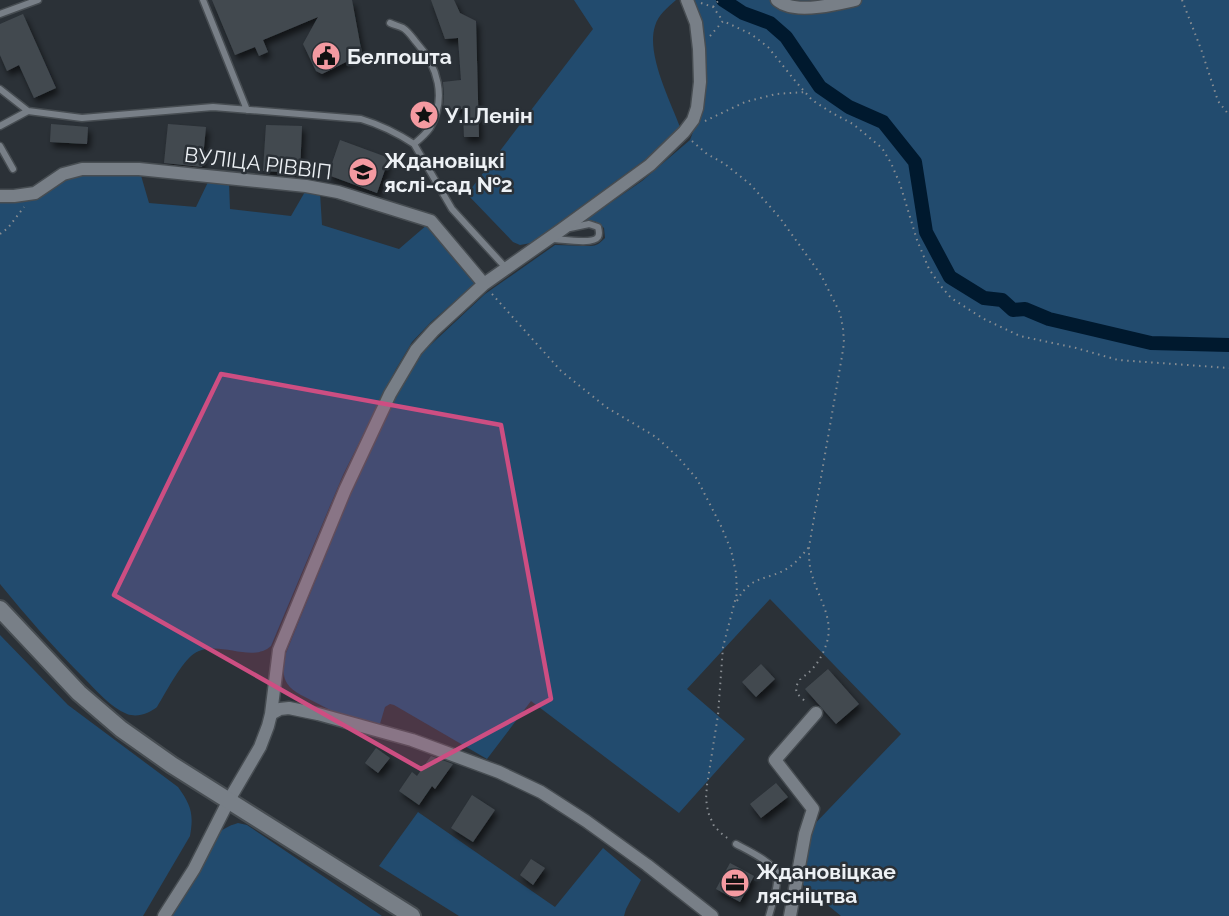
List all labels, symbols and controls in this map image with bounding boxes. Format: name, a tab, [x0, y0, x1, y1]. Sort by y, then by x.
public building icon: Белпошта	[310, 40, 342, 72]
place label: Белпошта	[347, 44, 452, 69]
place icon: У.І.Ленін	[408, 99, 440, 131]
place label: У.І.Ленін	[444, 103, 533, 128]
street label: ВУЛІЦА РІВВІП	[183, 142, 333, 184]
place label: Ждановіцкі яслі-сад №2	[384, 148, 513, 197]
school or university icon: Ждановіцкі яслі-сад №2	[347, 156, 379, 188]
place label: Ждановіцкае лясніцтва	[756, 859, 896, 908]
office icon: Ждановіцкае лясніцтва	[719, 867, 751, 899]

